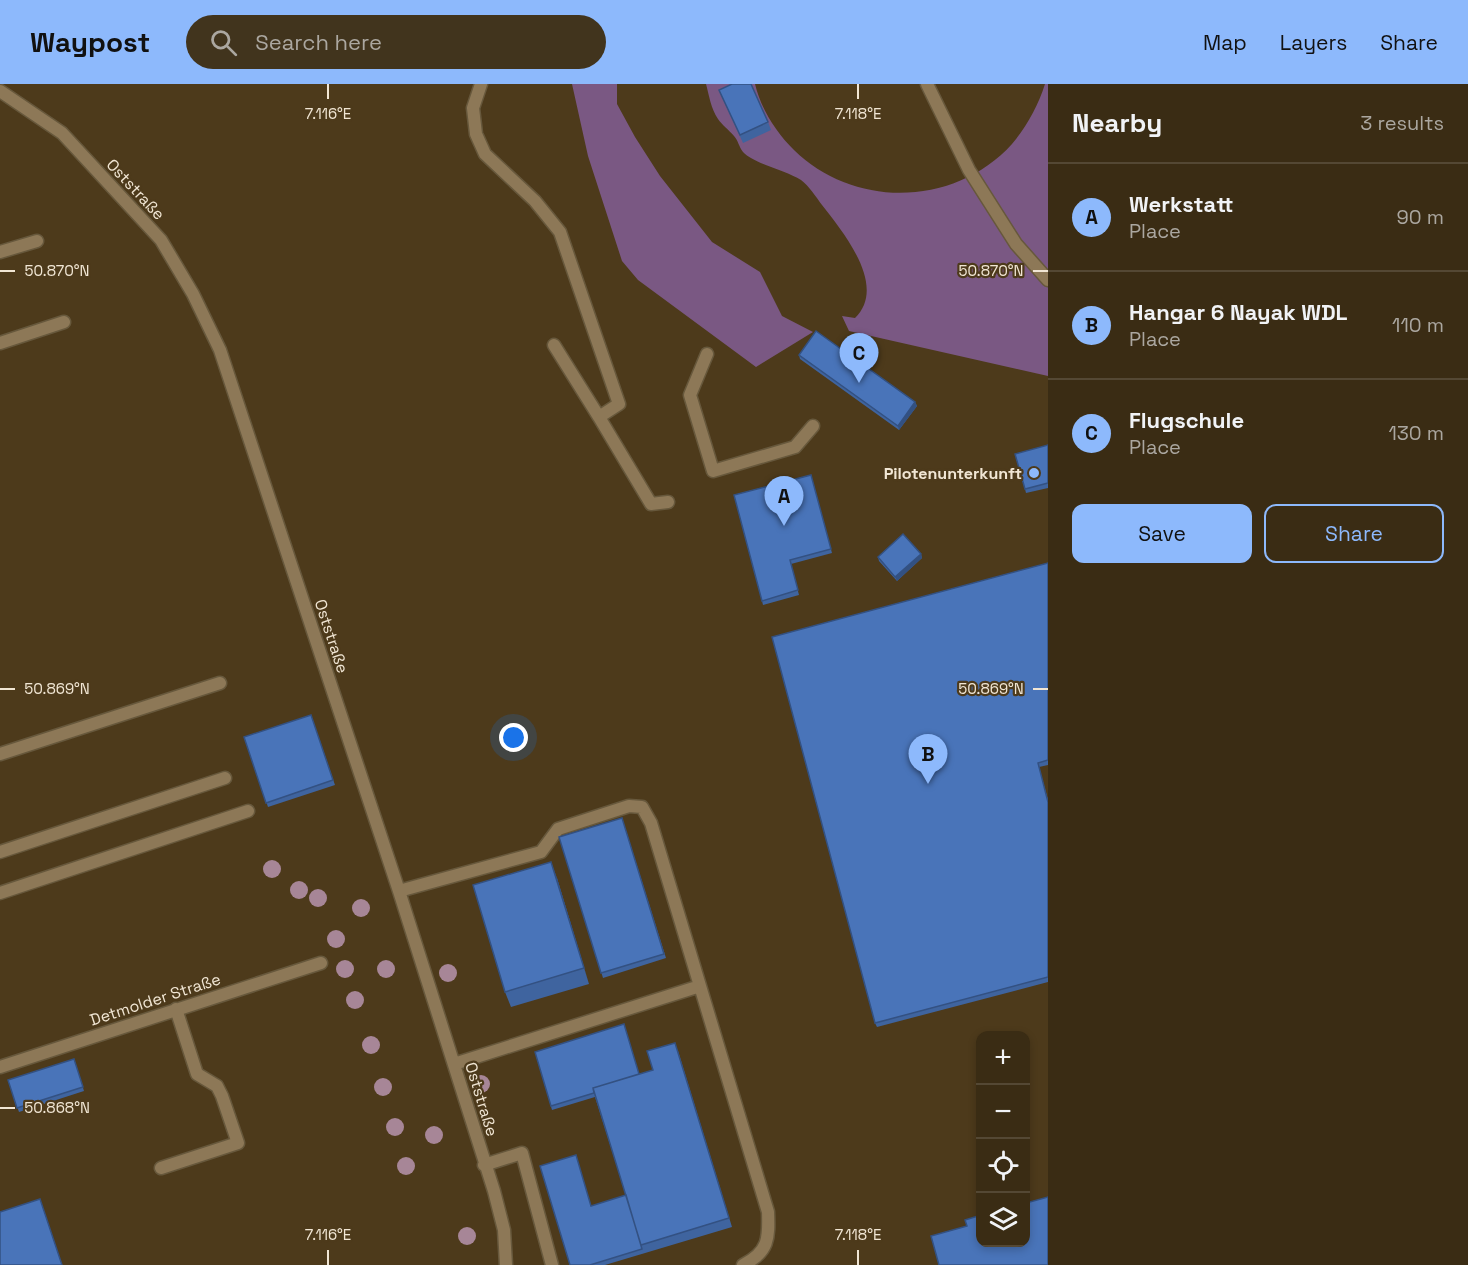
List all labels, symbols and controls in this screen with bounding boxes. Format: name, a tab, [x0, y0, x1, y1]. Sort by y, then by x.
search box	[186, 15, 606, 69]
text: Waypost	[30, 24, 150, 60]
icon: search	[207, 26, 240, 59]
text: Search here	[255, 28, 382, 56]
text: Map	[1203, 29, 1247, 56]
text: Layers	[1280, 29, 1347, 56]
text: Share	[1380, 29, 1438, 56]
text: 7.116°E	[305, 104, 351, 123]
text: 7.118°E	[835, 104, 881, 123]
text: Nearby	[1072, 106, 1162, 140]
text: 3 results	[1360, 110, 1444, 136]
street label: Oststraße	[102, 154, 169, 224]
text: Werkstatt	[1129, 190, 1233, 218]
text: A	[1085, 204, 1098, 230]
text: 90 m	[1397, 204, 1444, 230]
text: Place	[1129, 218, 1181, 244]
text: 50.870°N	[25, 261, 89, 280]
text: 50.870°N	[959, 261, 1023, 280]
text: Hangar 6 Nayak WDL	[1129, 298, 1348, 326]
text: B	[1085, 312, 1098, 338]
text: 110 m	[1392, 312, 1444, 338]
text: Place	[1129, 326, 1181, 352]
pin: C	[840, 334, 878, 383]
text: Flugschule	[1129, 406, 1244, 434]
text: C	[1085, 420, 1098, 446]
text: 130 m	[1388, 420, 1444, 446]
text: Place	[1129, 434, 1181, 460]
place label: Pilotenunterkunft	[884, 463, 1022, 484]
marker: Pilotenunterkunft	[1027, 466, 1041, 480]
pin: A	[764, 476, 804, 526]
button: Save	[1072, 504, 1252, 563]
button: Share	[1264, 504, 1444, 563]
street label: Oststraße	[310, 597, 353, 676]
text: 50.869°N	[24, 679, 90, 698]
text: 50.869°N	[958, 679, 1024, 698]
your location	[499, 723, 528, 752]
pin: B	[908, 734, 948, 784]
street label: Detmolder Straße	[87, 968, 223, 1031]
map controls	[976, 1031, 1030, 1247]
button: +	[976, 1031, 1030, 1085]
street label: Oststraße	[460, 1060, 503, 1139]
button: −	[976, 1085, 1030, 1139]
text: 50.868°N	[24, 1098, 90, 1117]
button: locate	[976, 1139, 1030, 1193]
button: layers	[976, 1193, 1030, 1247]
text: 7.116°E	[305, 1225, 351, 1244]
text: 7.118°E	[835, 1225, 881, 1244]

